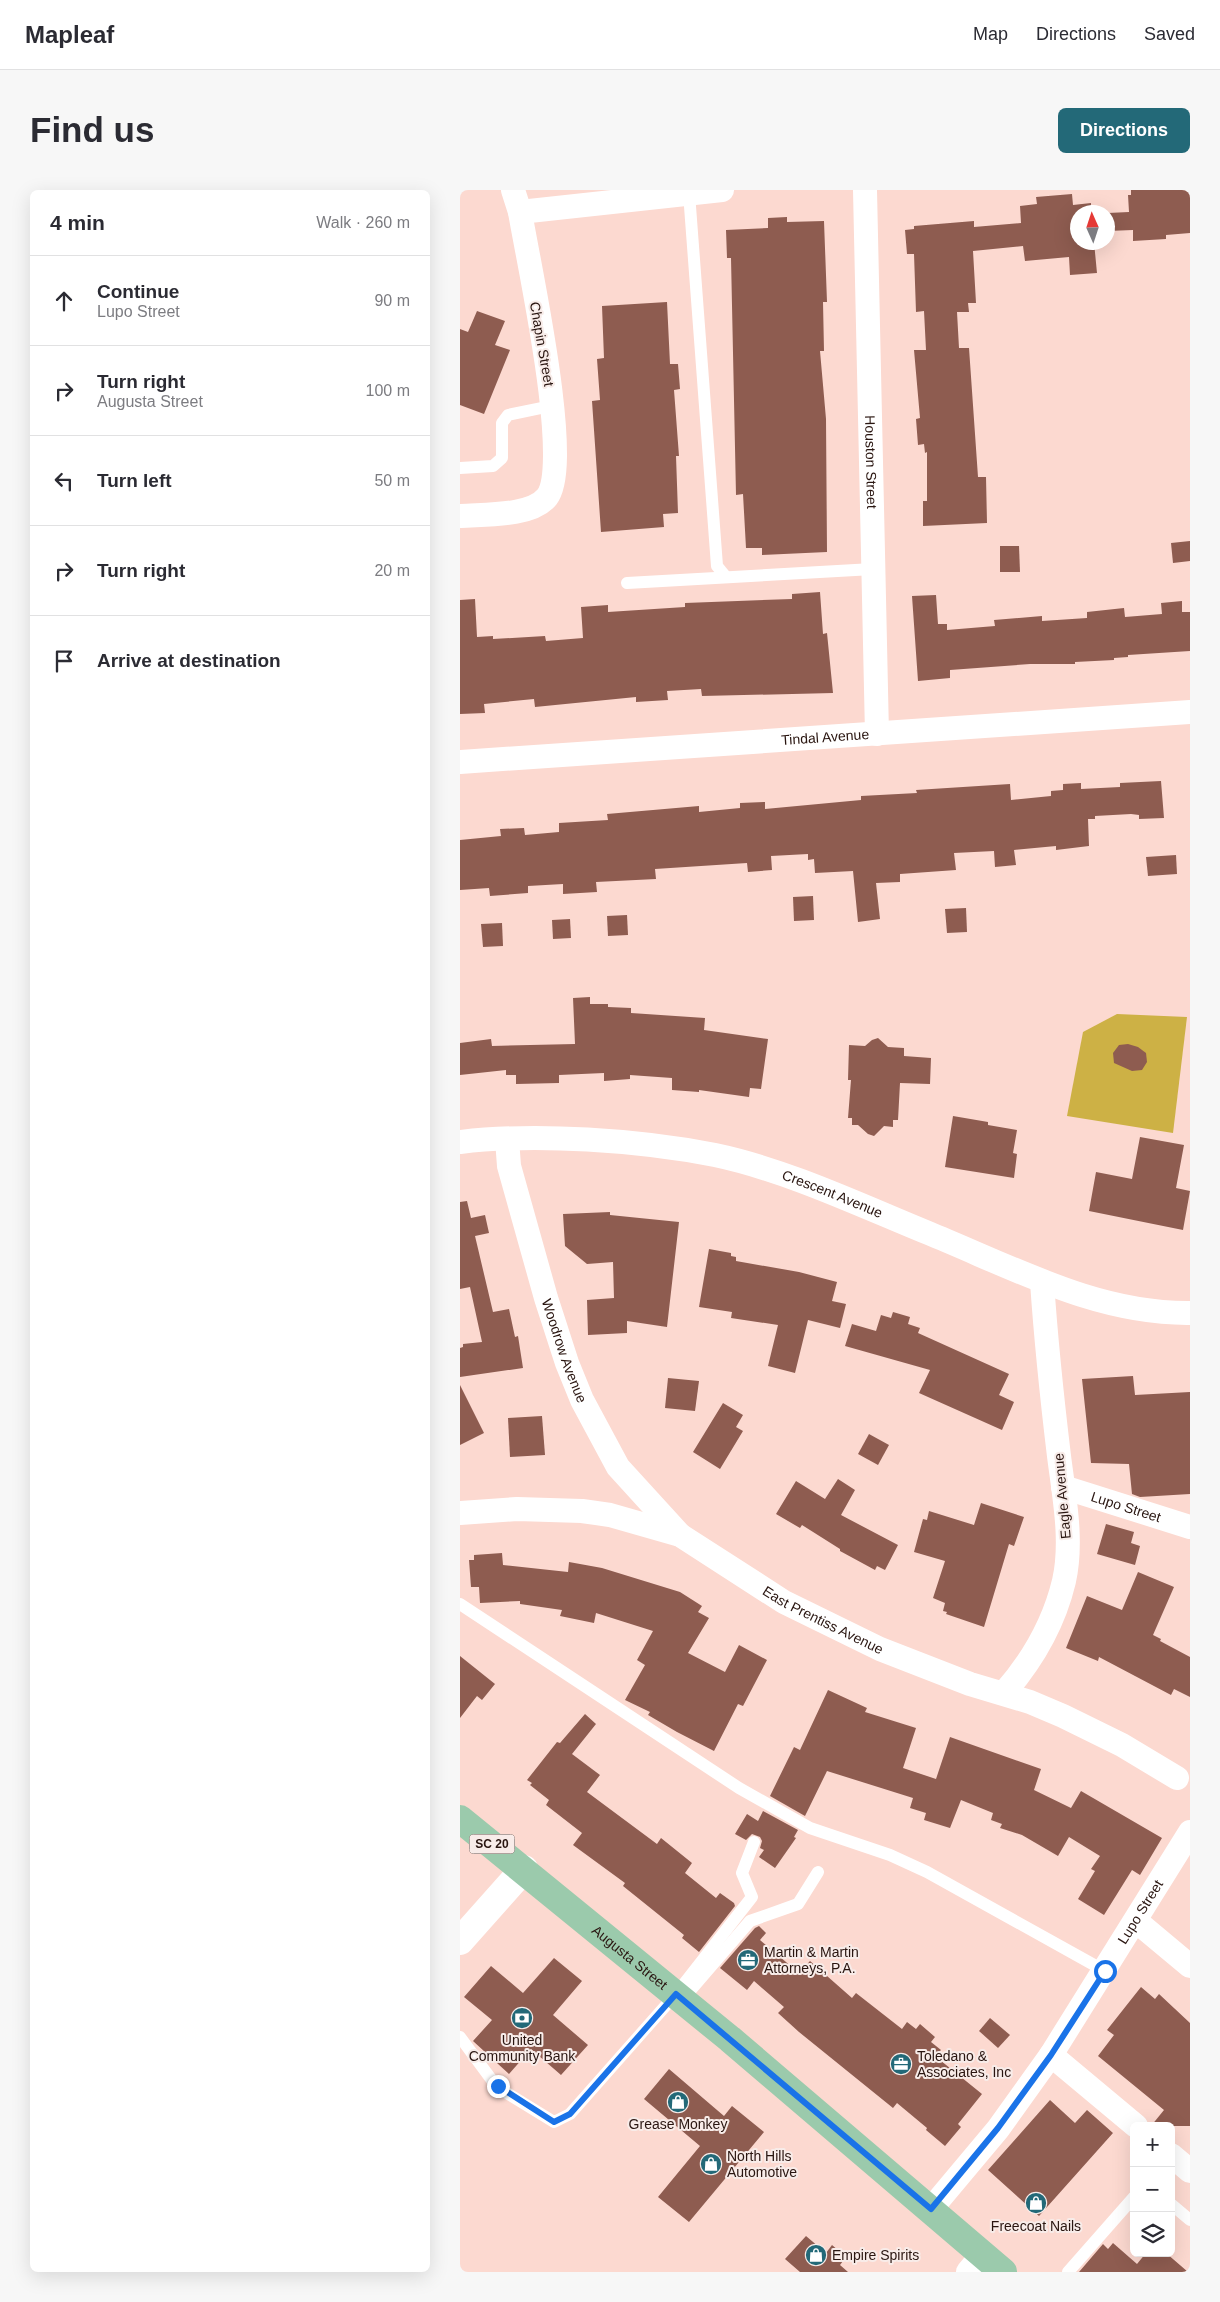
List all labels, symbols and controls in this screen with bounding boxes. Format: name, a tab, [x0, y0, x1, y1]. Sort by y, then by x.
text: Mapleaf	[25, 21, 114, 48]
text: Map	[973, 24, 1008, 44]
text: Directions	[1036, 24, 1116, 44]
text: Saved	[1144, 24, 1195, 44]
button: Directions	[1058, 108, 1190, 153]
text: Find us	[30, 110, 154, 149]
north arrow	[1070, 205, 1115, 250]
text: 4 min	[50, 211, 105, 234]
text: Walk · 260 m	[316, 214, 410, 231]
text: Continue	[97, 281, 179, 302]
icon: ahead	[50, 287, 78, 315]
text: 90 m	[374, 292, 410, 309]
street label: Chapin Street	[527, 300, 557, 388]
text: Lupo Street	[97, 303, 180, 320]
text: Turn right	[97, 371, 185, 392]
icon: right	[50, 377, 78, 405]
text: 100 m	[366, 382, 410, 399]
text: Augusta Street	[97, 393, 203, 410]
street label: Houston Street	[862, 415, 880, 509]
icon: left	[50, 467, 78, 495]
text: Turn left	[97, 470, 172, 491]
text: 50 m	[374, 472, 410, 489]
icon: right	[50, 557, 78, 585]
text: Turn right	[97, 560, 185, 581]
text: 20 m	[374, 562, 410, 579]
icon: arrive	[50, 647, 78, 675]
text: Arrive at destination	[97, 650, 281, 671]
street label: Tindal Avenue	[781, 726, 870, 748]
street label: Crescent Avenue	[780, 1167, 885, 1221]
street label: Woodrow Avenue	[539, 1297, 590, 1405]
street label: Eagle Avenue	[1050, 1452, 1074, 1540]
street label: Lupo Street	[1089, 1488, 1163, 1525]
street label: East Prentiss Avenue	[760, 1583, 886, 1657]
road number: SC 20	[470, 1835, 514, 1854]
street label: Lupo Street	[1114, 1877, 1166, 1947]
street label: Augusta Street	[589, 1922, 671, 1993]
place label: Martin & Martin Attorneys, P.A.	[764, 1944, 859, 1976]
office icon: Martin & Martin Attorneys, P.A.	[736, 1948, 760, 1972]
route start	[1094, 1960, 1117, 1983]
bank icon: United Community Bank	[510, 2006, 534, 2030]
place label: United Community Bank	[469, 2032, 576, 2064]
place label: Toledano & Associates, Inc	[917, 2048, 1011, 2080]
office icon: Toledano & Associates, Inc	[889, 2052, 913, 2076]
route end	[487, 2075, 510, 2098]
shop icon: Grease Monkey	[666, 2090, 690, 2114]
place label: Grease Monkey	[629, 2116, 727, 2132]
map controls	[1130, 2122, 1175, 2257]
button: +	[1130, 2122, 1175, 2167]
place label: North Hills Automotive	[727, 2148, 797, 2180]
shop icon: North Hills Automotive	[699, 2152, 723, 2176]
button: −	[1130, 2167, 1175, 2212]
shop icon: Freecoat Nails	[1024, 2191, 1048, 2215]
button: layers	[1130, 2212, 1175, 2257]
place label: Freecoat Nails	[991, 2218, 1081, 2234]
shop icon: Empire Spirits	[804, 2243, 828, 2267]
place label: Empire Spirits	[832, 2247, 919, 2263]

